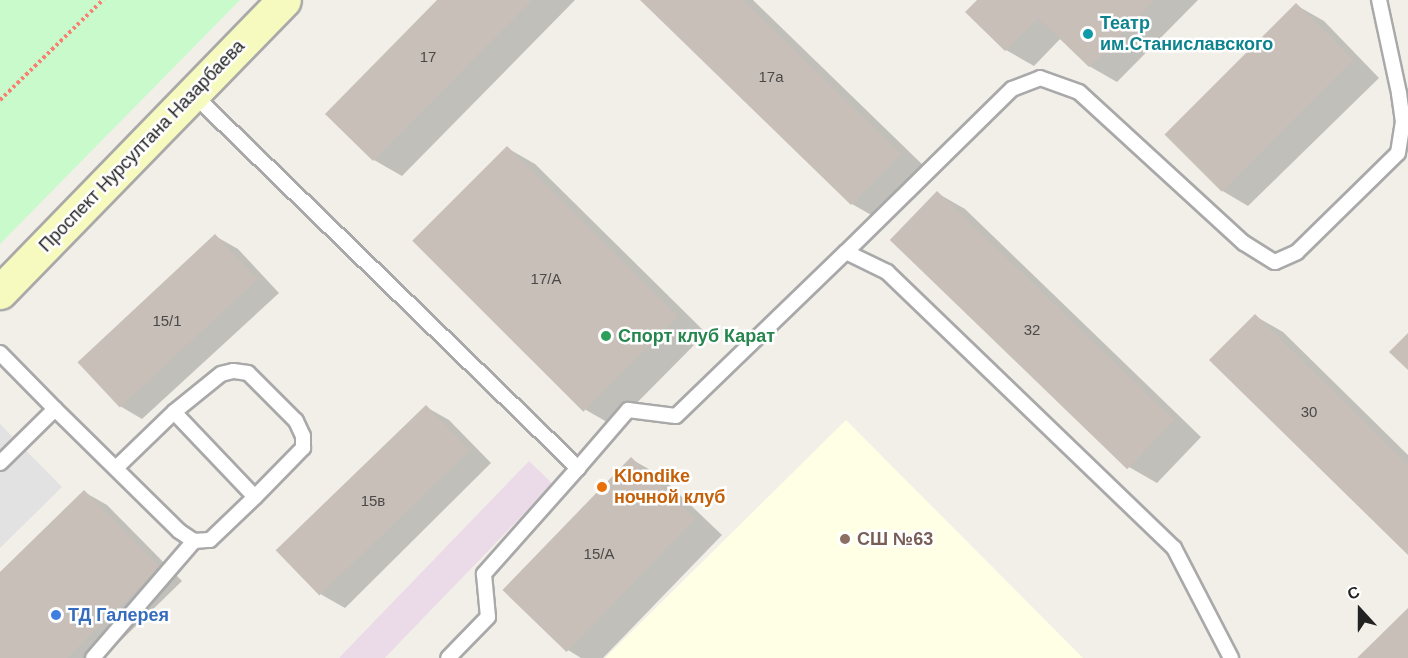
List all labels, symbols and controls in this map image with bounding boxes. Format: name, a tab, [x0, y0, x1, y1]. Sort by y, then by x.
place label: Театр им.Станиславского	[1100, 13, 1273, 56]
marker: Театр им.Станиславского	[1081, 27, 1095, 41]
street label: Проспект Нурсултана Назарбаева	[35, 36, 249, 256]
house number: 17	[420, 48, 436, 66]
house number: 17а	[758, 68, 784, 86]
house number: 17/А	[531, 270, 561, 288]
house number: 15/1	[152, 312, 182, 330]
house number: 32	[1024, 321, 1040, 339]
place label: Спорт клуб Карат	[618, 325, 775, 347]
marker: Спорт клуб Карат	[599, 329, 613, 343]
house number: 30	[1301, 403, 1317, 421]
place label: Klondike ночной клуб	[614, 466, 725, 508]
marker: Klondike ночной клуб	[595, 480, 609, 494]
house number: 15в	[361, 492, 385, 510]
place label: СШ №63	[857, 528, 933, 550]
marker: СШ №63	[838, 532, 852, 546]
house number: 15/А	[584, 545, 614, 563]
north arrow	[1330, 580, 1390, 640]
text: С	[1345, 583, 1362, 603]
place label: ТД Галерея	[68, 604, 169, 626]
marker: ТД Галерея	[49, 608, 63, 622]

